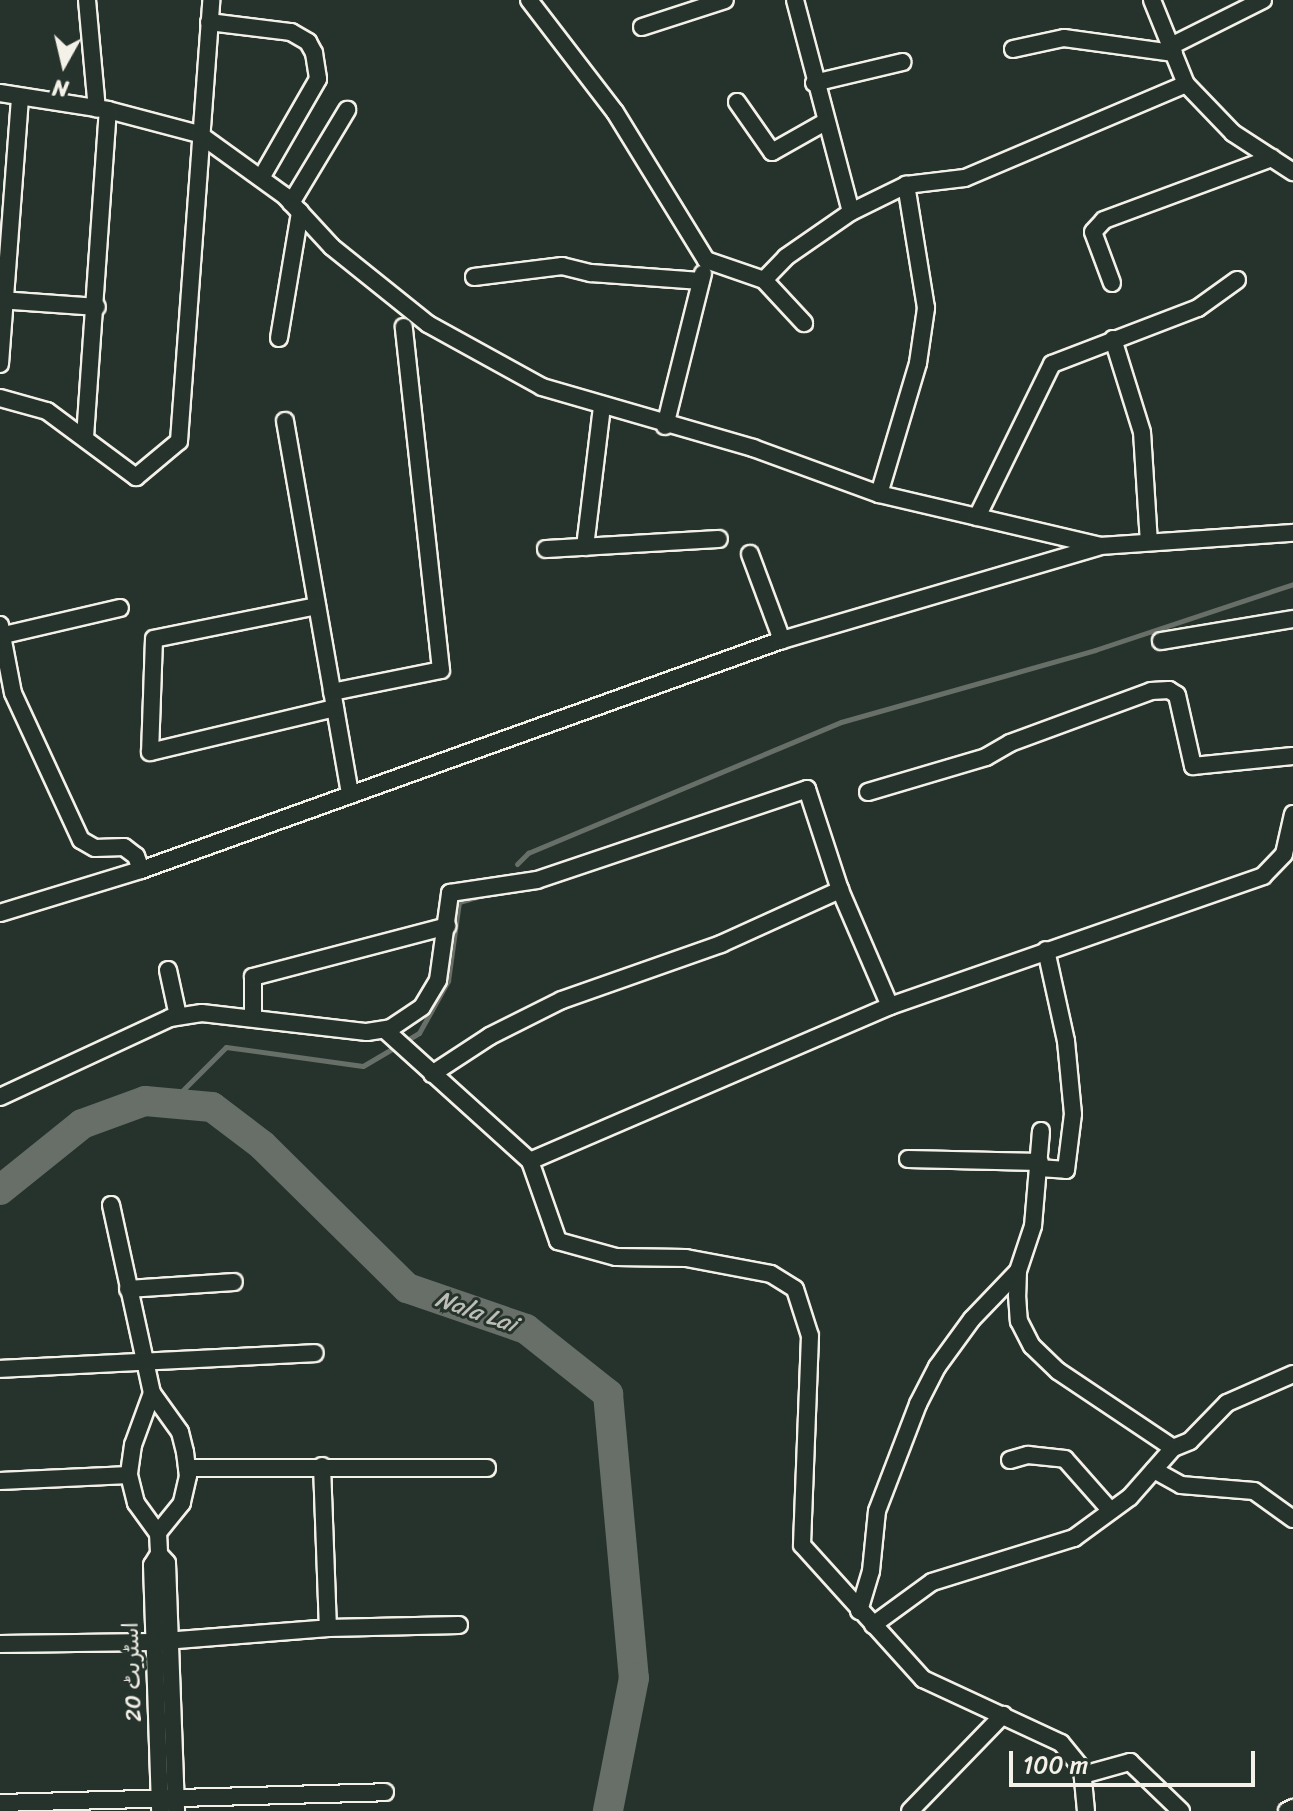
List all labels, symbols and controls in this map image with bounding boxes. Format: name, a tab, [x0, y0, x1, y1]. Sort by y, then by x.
north arrow	[24, 24, 104, 104]
text: N	[50, 68, 71, 109]
water label: Nala Lai	[432, 1285, 520, 1339]
street label: اسٹریٹ 20	[117, 1622, 147, 1722]
scale bar	[1013, 1735, 1259, 1785]
text: 100 m	[1023, 1744, 1088, 1786]

